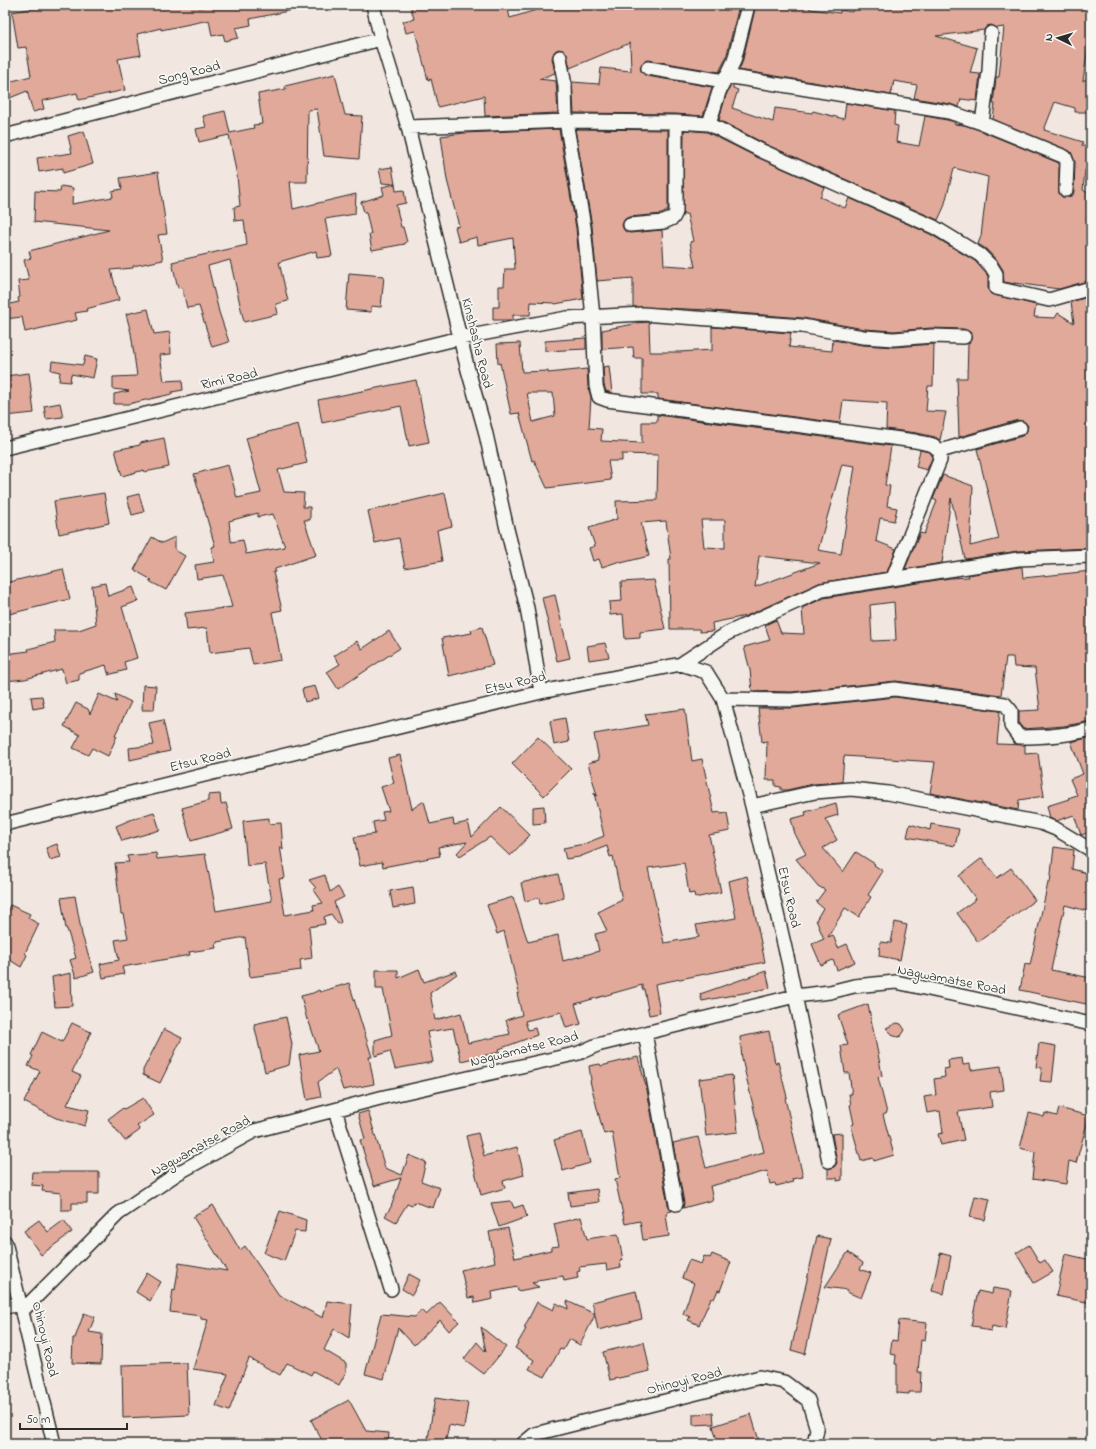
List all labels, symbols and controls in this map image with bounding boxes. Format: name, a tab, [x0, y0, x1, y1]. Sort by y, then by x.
north arrow	[1038, 18, 1078, 58]
text: N	[1041, 33, 1057, 42]
street label: Song Road	[156, 56, 223, 92]
street label: Kinshasha Road	[455, 296, 498, 391]
street label: Rimi Road	[199, 363, 260, 396]
street label: Etsu Road	[483, 666, 548, 701]
street label: Etsu Road	[168, 743, 233, 778]
street label: Etsu Road	[771, 865, 806, 930]
street label: Nagwamatse Road	[895, 960, 1008, 1002]
street label: Nagwamatse Road	[468, 1026, 581, 1074]
street label: Nagwamatse Road	[147, 1110, 255, 1183]
street label: Ohinoyi Road	[25, 1300, 63, 1379]
street label: Ohinoyi Road	[645, 1362, 725, 1402]
scale bar	[20, 1405, 127, 1431]
text: 50 m	[26, 1411, 50, 1429]

